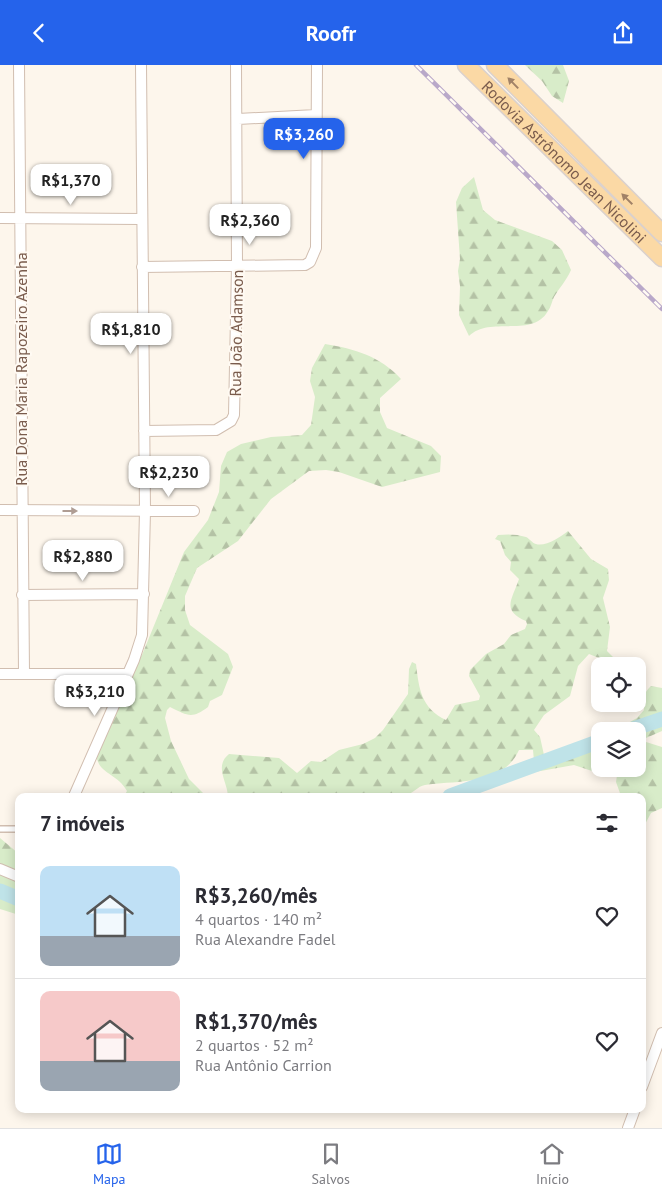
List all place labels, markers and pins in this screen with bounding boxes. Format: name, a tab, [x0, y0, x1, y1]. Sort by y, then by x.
pin: R$3,260	[258, 117, 350, 160]
pin: R$1,370	[25, 163, 117, 206]
pin: R$2,360	[204, 203, 296, 246]
pin: R$1,810	[85, 313, 177, 355]
pin: R$2,230	[123, 455, 215, 498]
pin: R$2,880	[37, 539, 129, 582]
pin: R$3,210	[49, 675, 141, 717]

